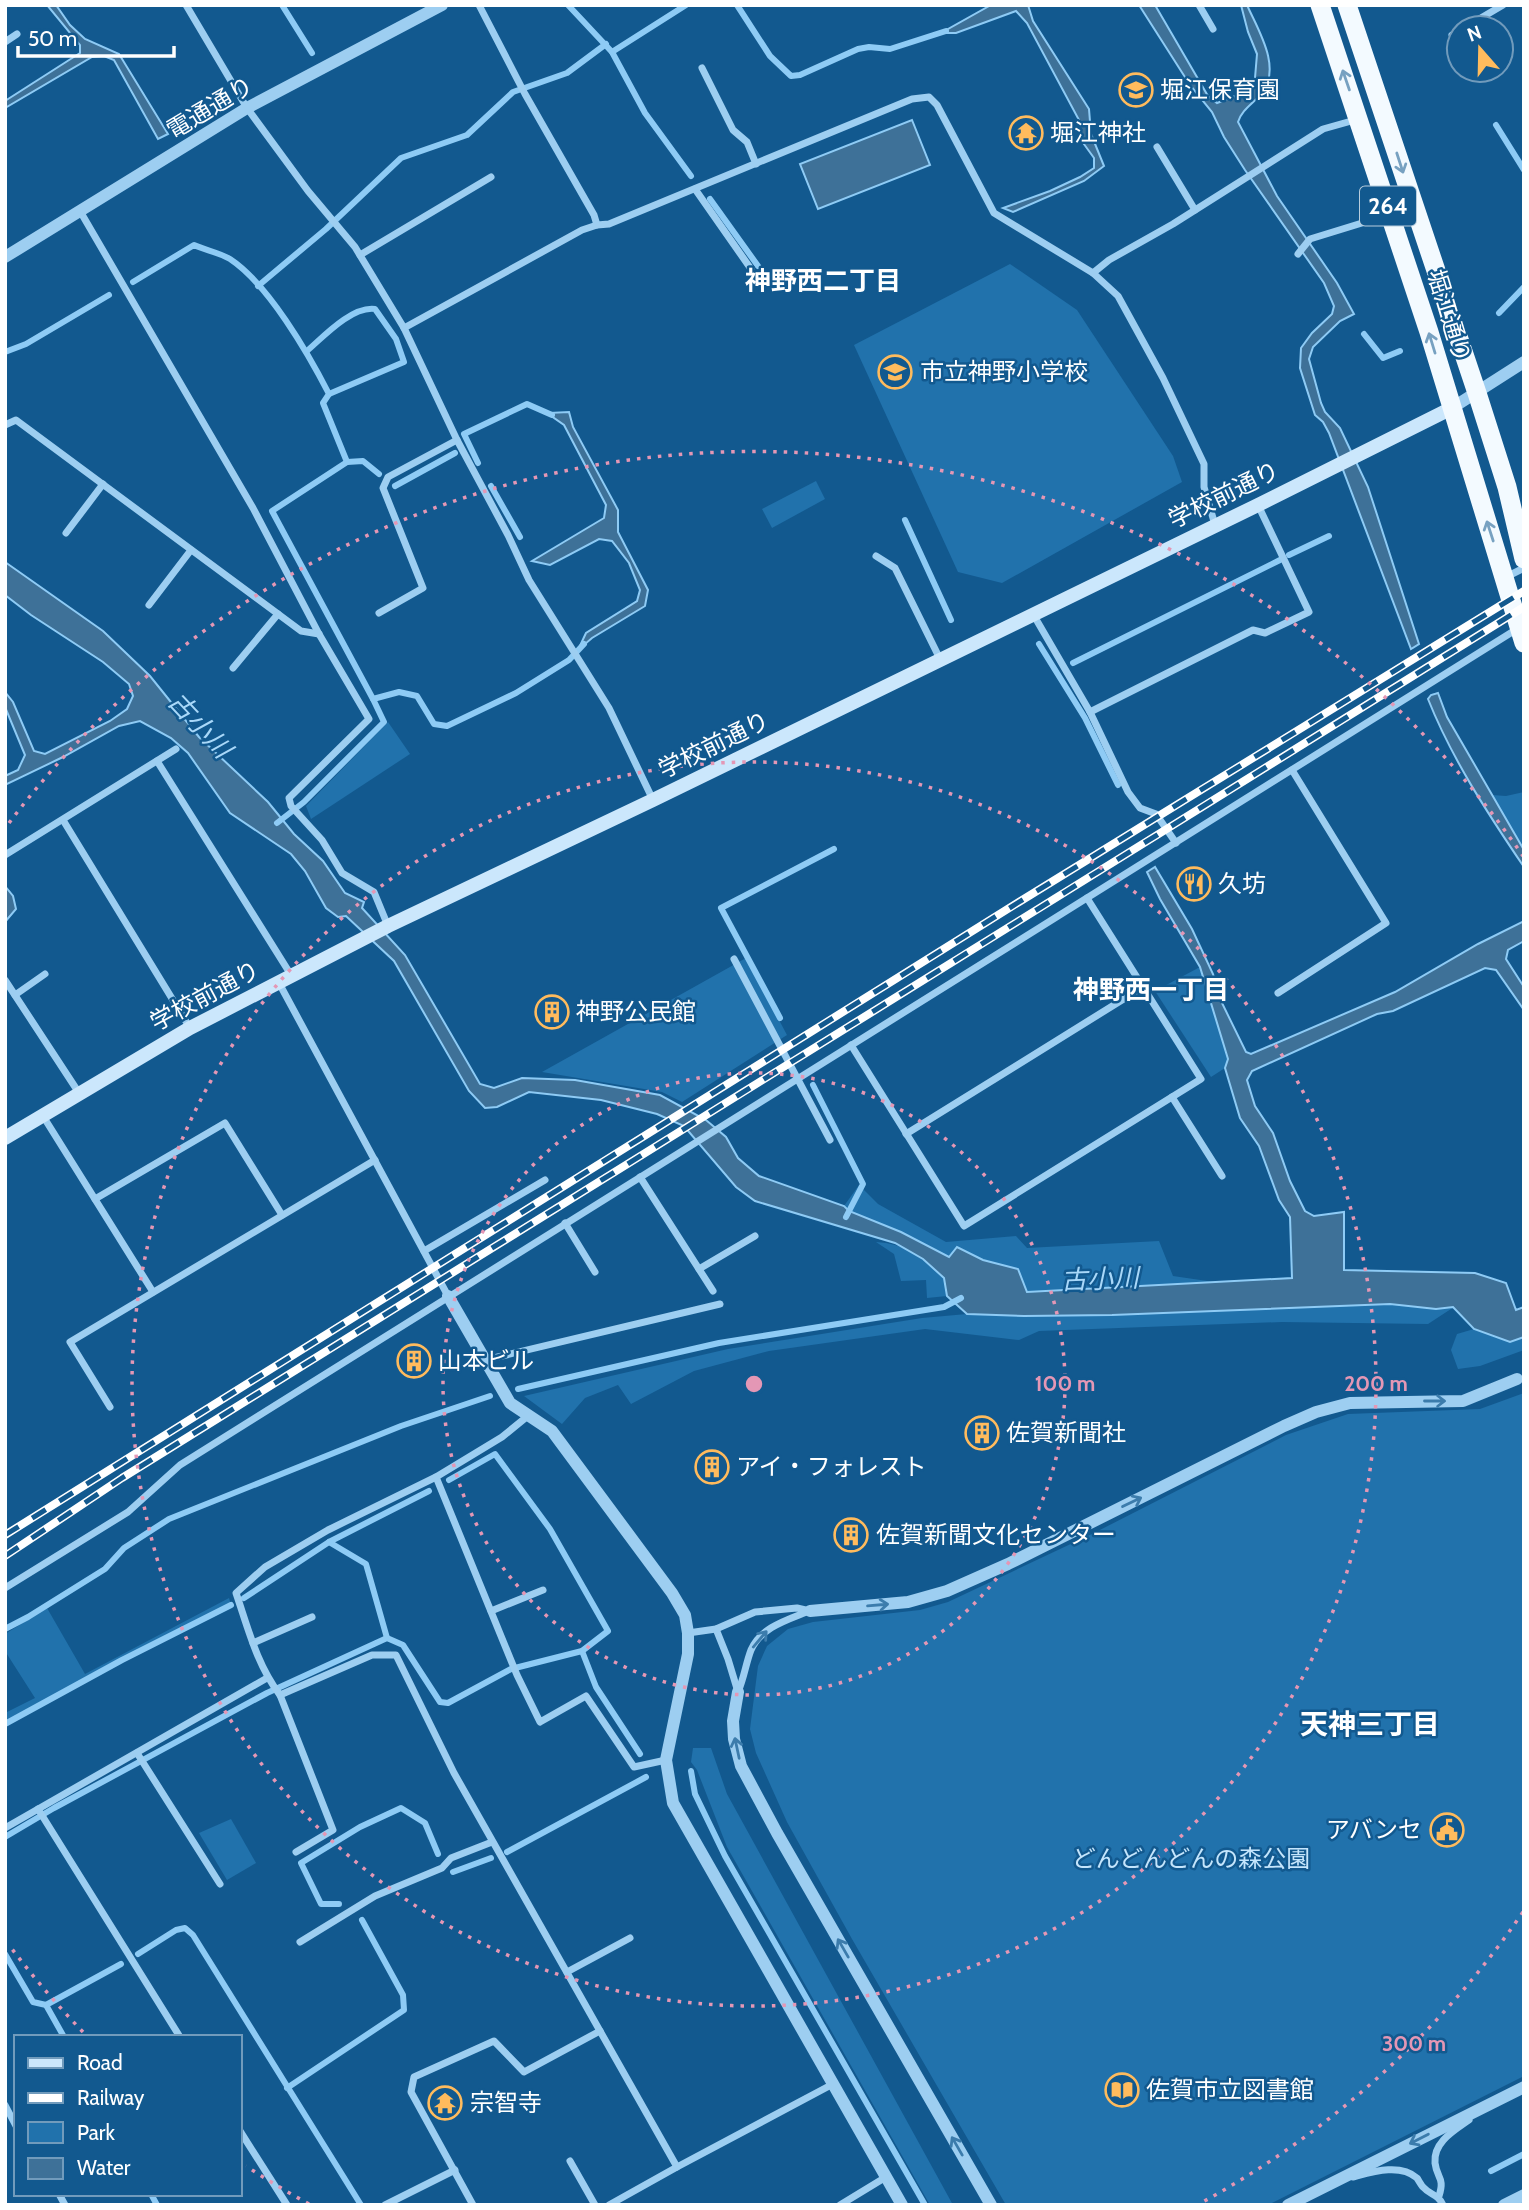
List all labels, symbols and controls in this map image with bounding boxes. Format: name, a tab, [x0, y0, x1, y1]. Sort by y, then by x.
scale bar	[18, 14, 173, 58]
north arrow	[1445, 14, 1515, 84]
text: N	[1464, 20, 1485, 47]
text: 50 m	[28, 26, 77, 51]
one-way arrow	[1339, 69, 1351, 91]
street label: 電通通り	[161, 70, 258, 145]
school or university icon: 堀江保育園	[1117, 71, 1155, 109]
place label: 堀江保育園	[1160, 75, 1280, 104]
temple icon: 堀江神社	[1007, 114, 1045, 152]
place label: 堀江神社	[1050, 118, 1146, 147]
one-way arrow	[1394, 152, 1407, 174]
road number: 264	[1360, 186, 1416, 226]
district label: 神野西二丁目	[745, 265, 901, 297]
street label: 堀江通り	[1422, 266, 1477, 366]
one-way arrow	[1425, 332, 1437, 354]
school or university icon: 市立神野小学校	[876, 353, 914, 391]
place label: 市立神野小学校	[920, 357, 1088, 386]
street label: 学校前通り	[1163, 455, 1284, 534]
one-way arrow	[1483, 520, 1496, 542]
water label: 古小川	[162, 686, 240, 767]
street label: 学校前通り	[653, 705, 774, 784]
restaurant icon: 久坊	[1175, 865, 1213, 903]
place label: 久坊	[1218, 869, 1266, 898]
street label: 学校前通り	[145, 955, 265, 1037]
district label: 神野西一丁目	[1073, 974, 1229, 1006]
building icon: 神野公民館	[533, 993, 571, 1031]
place label: 神野公民館	[576, 997, 696, 1026]
water label: 古小川	[1060, 1262, 1143, 1296]
building icon: 山本ビル	[395, 1342, 433, 1380]
place label: 山本ビル	[438, 1346, 534, 1375]
text: 100 m	[1035, 1371, 1095, 1396]
text: 200 m	[1344, 1371, 1408, 1396]
centre of rings	[742, 1372, 766, 1396]
one-way arrow	[1424, 1394, 1447, 1408]
building icon: 佐賀新聞社	[963, 1414, 1001, 1452]
place label: 佐賀新聞社	[1006, 1418, 1126, 1447]
building icon: アイ・フォレスト	[693, 1448, 731, 1486]
place label: アイ・フォレスト	[736, 1452, 927, 1481]
one-way arrow	[1121, 1495, 1142, 1509]
building icon: 佐賀新聞文化センター	[832, 1516, 870, 1554]
place label: 佐賀新聞文化センター	[876, 1520, 1116, 1549]
one-way arrow	[866, 1598, 888, 1611]
one-way arrow	[752, 1630, 768, 1648]
district label: 天神三丁目	[1300, 1707, 1440, 1741]
one-way arrow	[729, 1737, 743, 1760]
public building icon: アバンセ	[1428, 1811, 1466, 1849]
place label: アバンセ	[1326, 1815, 1422, 1844]
park label: どんどんどんの森公園	[1072, 1844, 1310, 1873]
one-way arrow	[836, 1939, 850, 1959]
text: 300 m	[1382, 2031, 1446, 2056]
legend	[14, 2035, 242, 2196]
text: Road	[77, 2050, 123, 2075]
library icon: 佐賀市立図書館	[1103, 2071, 1141, 2109]
place label: 佐賀市立図書館	[1146, 2075, 1314, 2104]
temple icon: 宗智寺	[426, 2084, 464, 2122]
text: Railway	[77, 2085, 145, 2110]
place label: 宗智寺	[470, 2088, 542, 2117]
text: Park	[77, 2120, 115, 2145]
one-way arrow	[1409, 2133, 1430, 2147]
one-way arrow	[950, 2136, 964, 2156]
text: Water	[77, 2155, 131, 2180]

